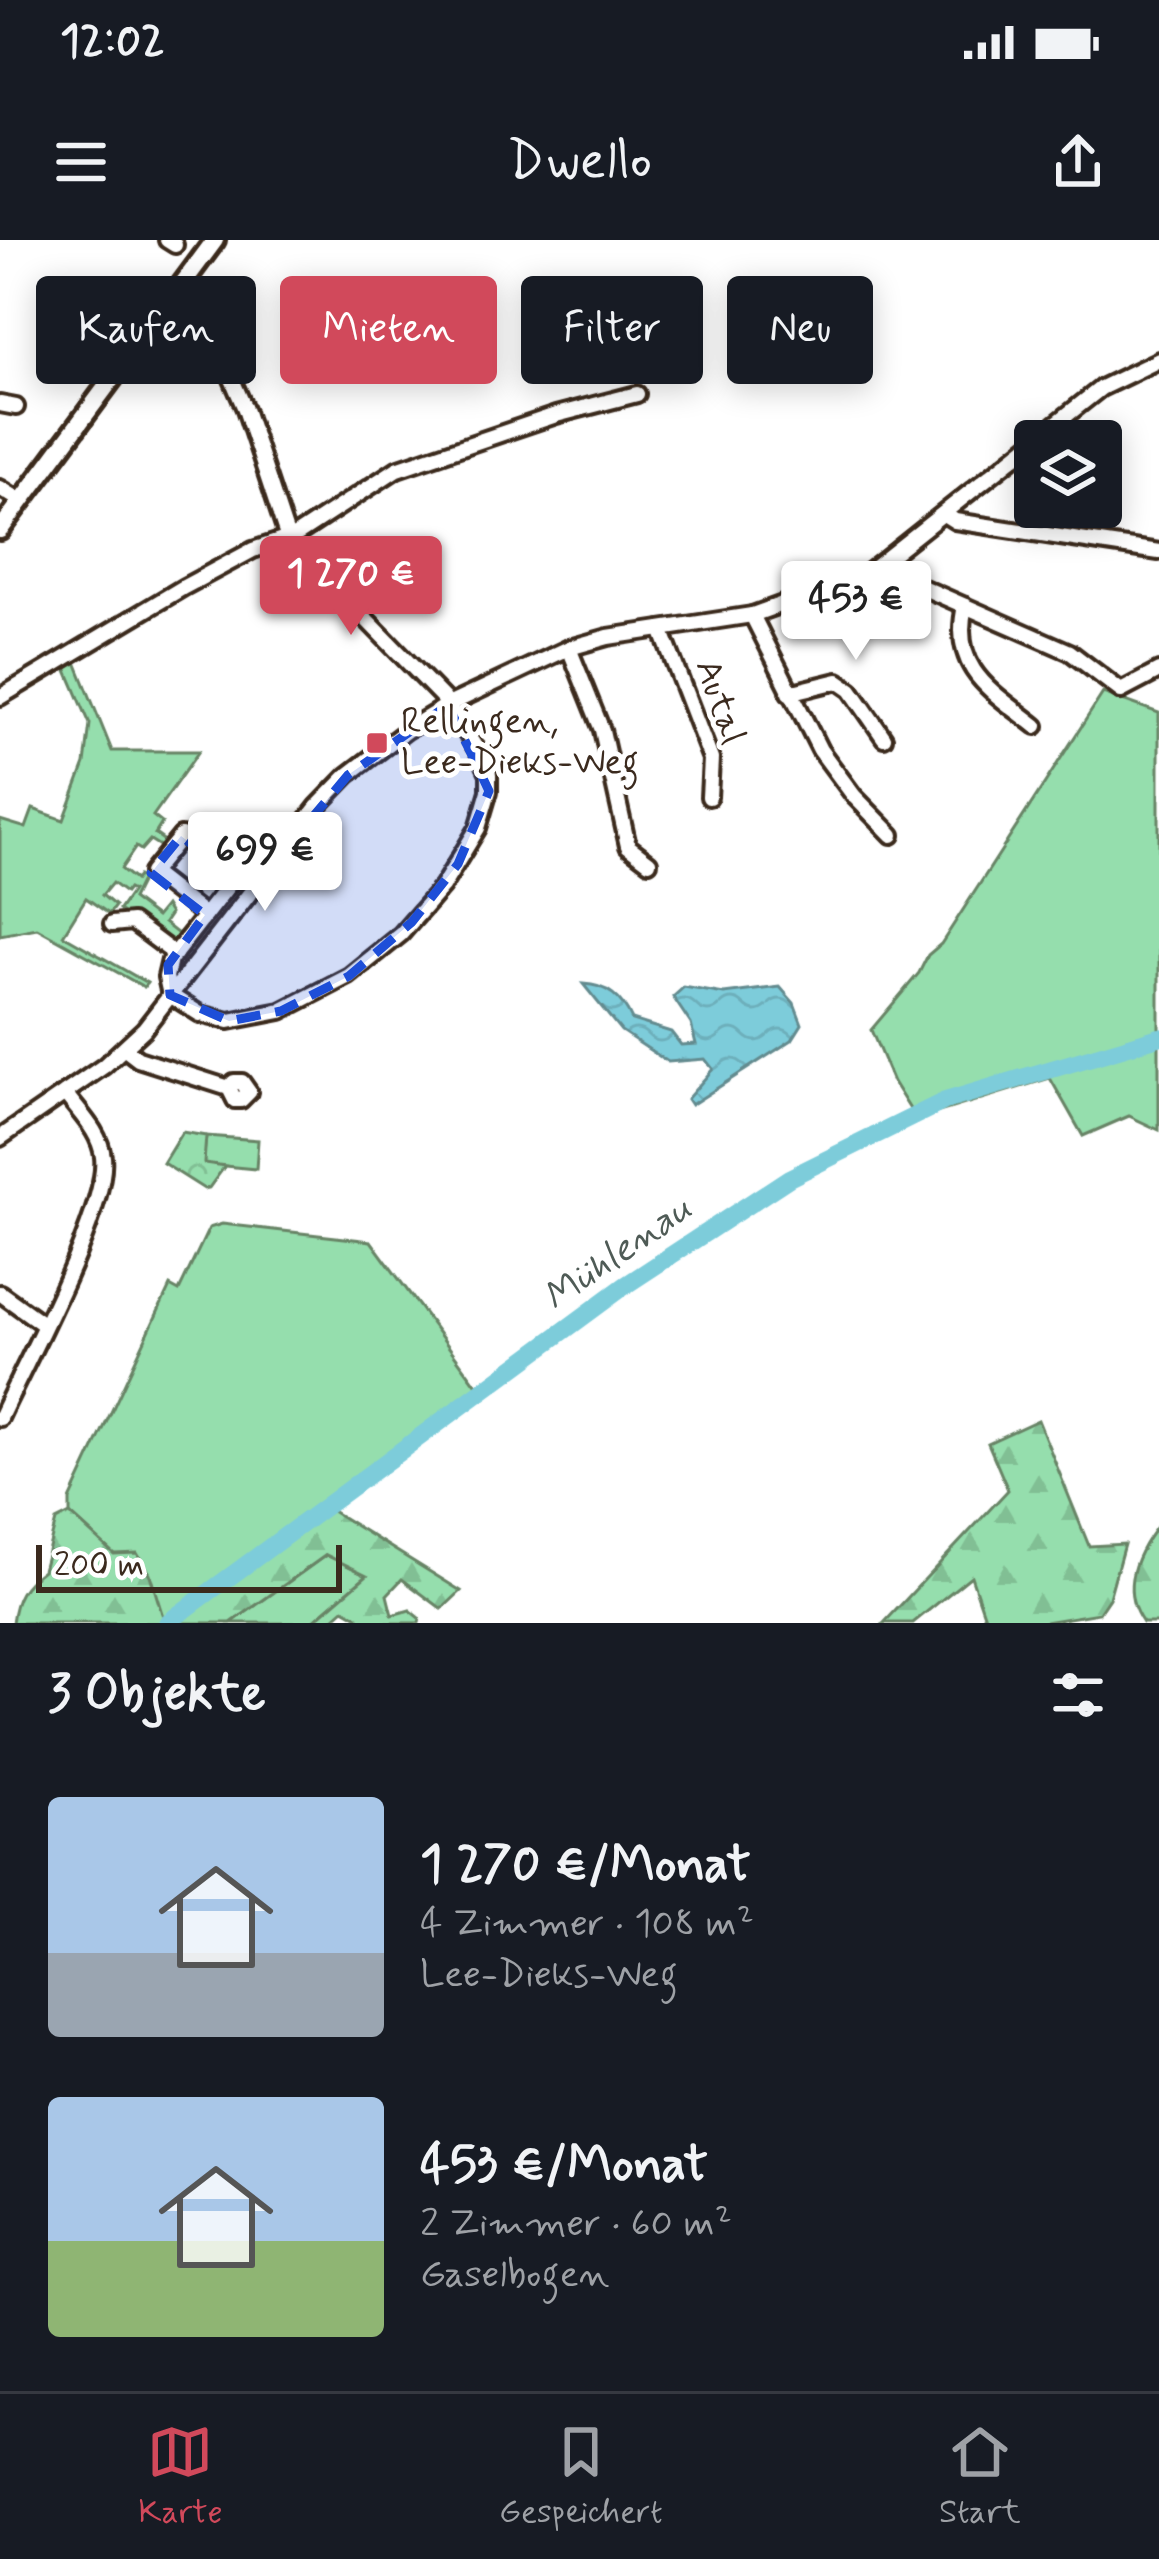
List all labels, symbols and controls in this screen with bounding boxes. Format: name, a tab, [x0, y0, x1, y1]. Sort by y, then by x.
text: 12:02	[60, 13, 165, 72]
text: Dwello	[507, 127, 652, 198]
icon: menu	[48, 129, 114, 195]
icon: share	[1045, 129, 1111, 195]
chip: Kaufen	[36, 276, 256, 384]
chip: Mieten	[280, 276, 497, 384]
chip: Filter	[521, 276, 703, 384]
chip: Neu	[727, 276, 873, 384]
map controls	[1014, 420, 1122, 528]
button: layers	[1014, 420, 1122, 528]
pin: 1 270 €	[240, 536, 462, 638]
text: 1 270 €	[287, 549, 415, 600]
pin: 453 €	[772, 561, 940, 663]
text: 453 €	[808, 574, 904, 625]
street label: Autal	[683, 653, 755, 751]
place label: Rellingen, Lee-Dieks-Weg	[401, 699, 639, 790]
marker: Rellingen, Lee-Dieks-Weg	[364, 730, 390, 756]
pin: 699 €	[181, 812, 349, 914]
text: 699 €	[215, 825, 315, 876]
water label: Mühlenau	[533, 1184, 703, 1324]
scale bar	[36, 1539, 342, 1592]
text: 200 m	[54, 1544, 144, 1588]
text: 3 Objekte	[48, 1662, 266, 1728]
icon: filters	[1045, 1662, 1111, 1728]
text: 1 270 €/Monat	[420, 1833, 751, 1899]
icon: home	[144, 1845, 288, 1989]
text: 4 Zimmer · 108 m²	[420, 1899, 754, 1950]
text: Lee-Dieks-Weg	[420, 1950, 678, 2001]
text: 453 €/Monat	[420, 2133, 708, 2199]
icon: home	[144, 2145, 288, 2289]
text: 2 Zimmer · 60 m²	[420, 2199, 732, 2250]
text: Gaselbogen	[420, 2250, 609, 2301]
tab: Karte	[138, 2419, 223, 2535]
tab: Gespeichert	[499, 2419, 663, 2535]
tab: Start	[939, 2419, 1021, 2535]

